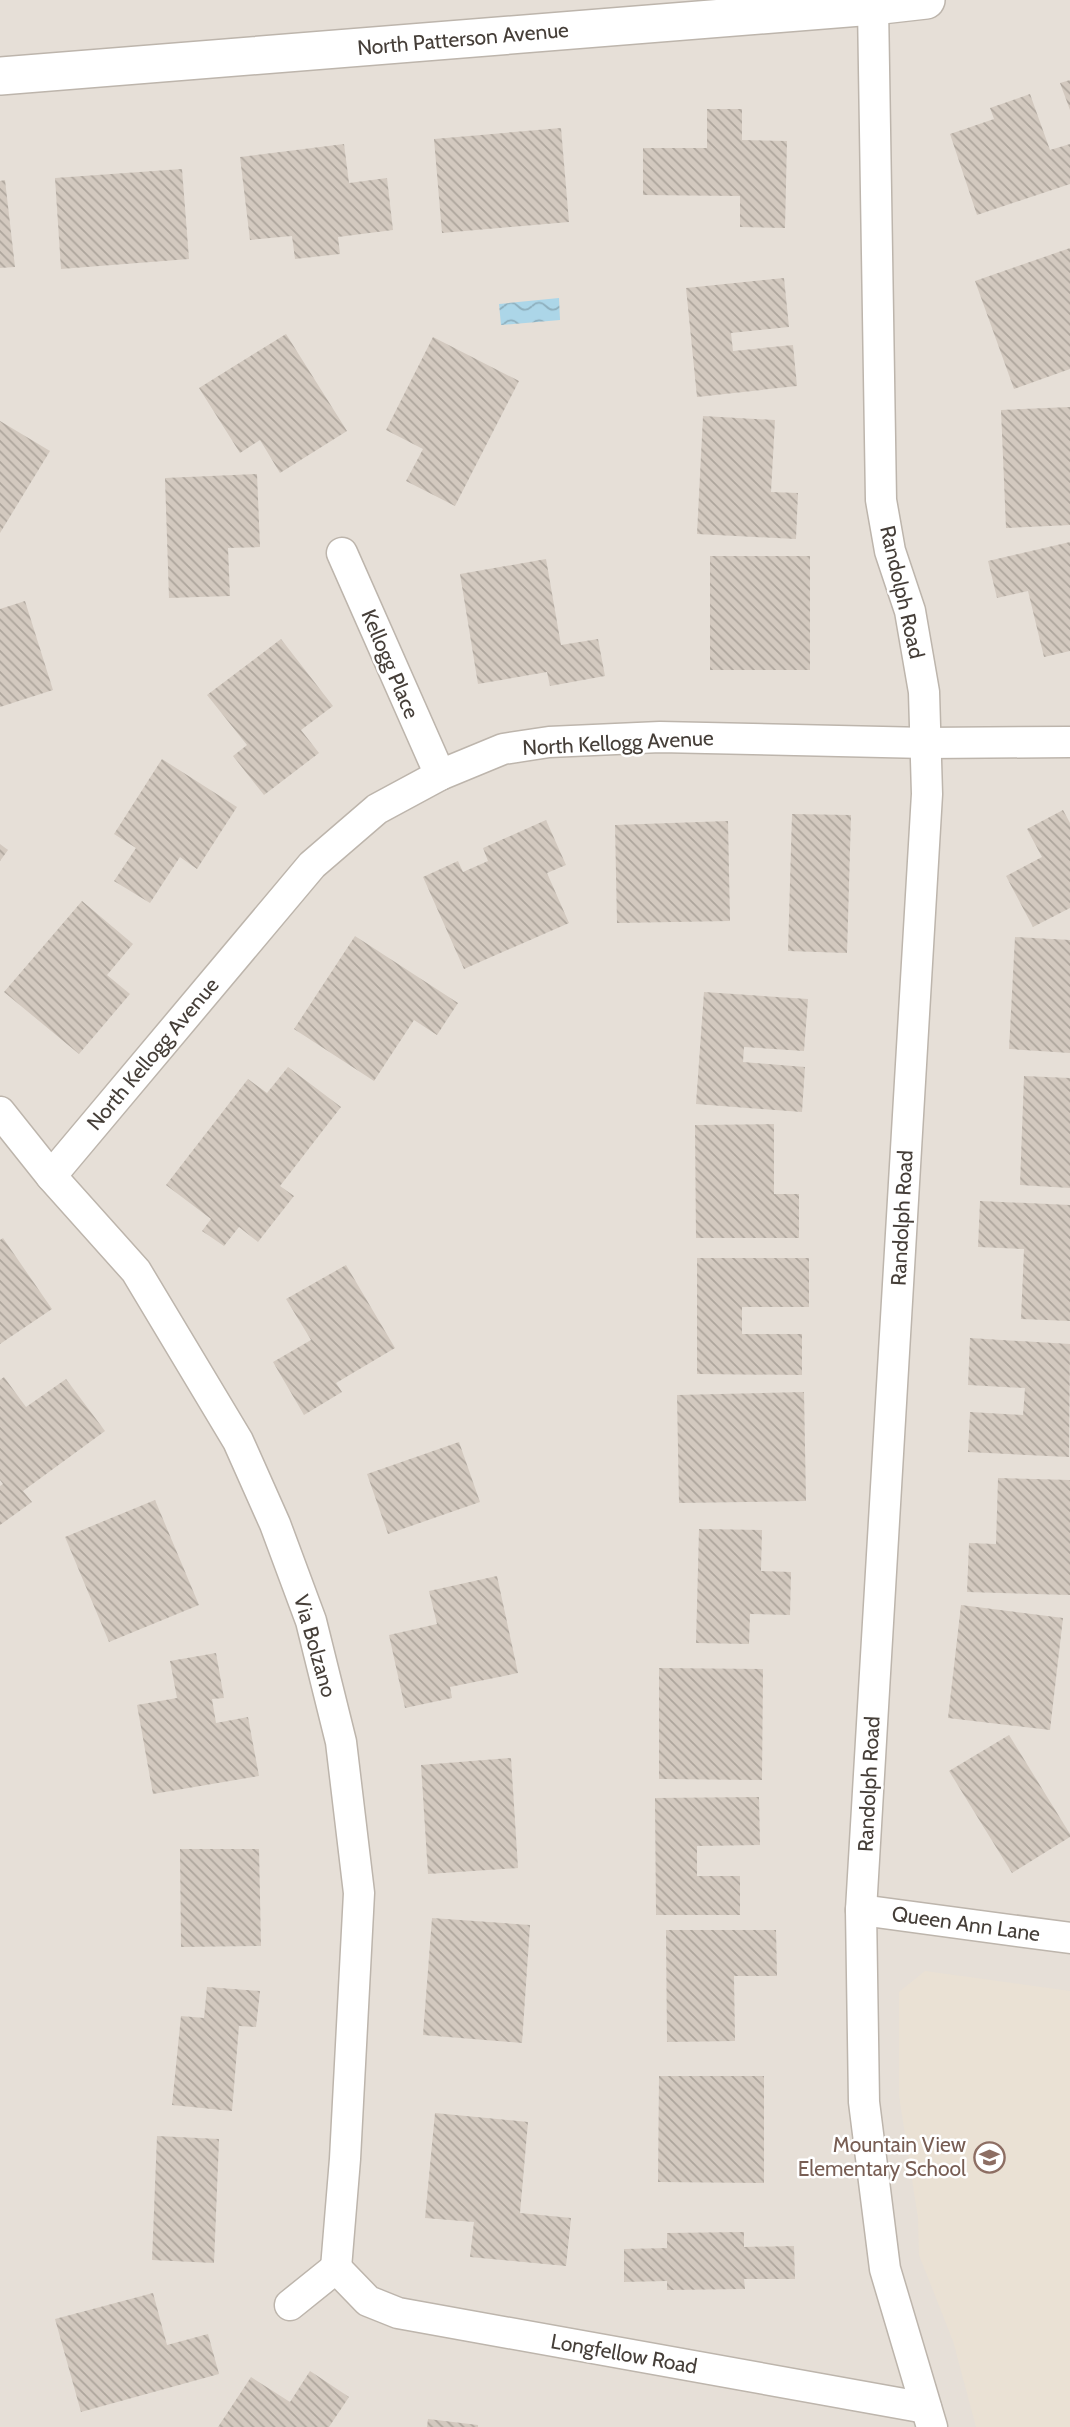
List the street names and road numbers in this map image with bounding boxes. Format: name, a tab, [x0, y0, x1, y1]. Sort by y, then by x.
street label: North Patterson Avenue	[356, 17, 570, 60]
street label: Randolph Road	[875, 523, 930, 661]
street label: Kellogg Place	[356, 606, 425, 722]
street label: North Kellogg Avenue	[522, 725, 714, 760]
street label: North Kellogg Avenue	[82, 972, 224, 1135]
street label: Randolph Road	[885, 1149, 918, 1286]
street label: Via Bolzano	[289, 1592, 342, 1700]
street label: Randolph Road	[852, 1715, 885, 1852]
street label: Queen Ann Lane	[890, 1901, 1042, 1946]
street label: Longfellow Road	[549, 2328, 699, 2379]

